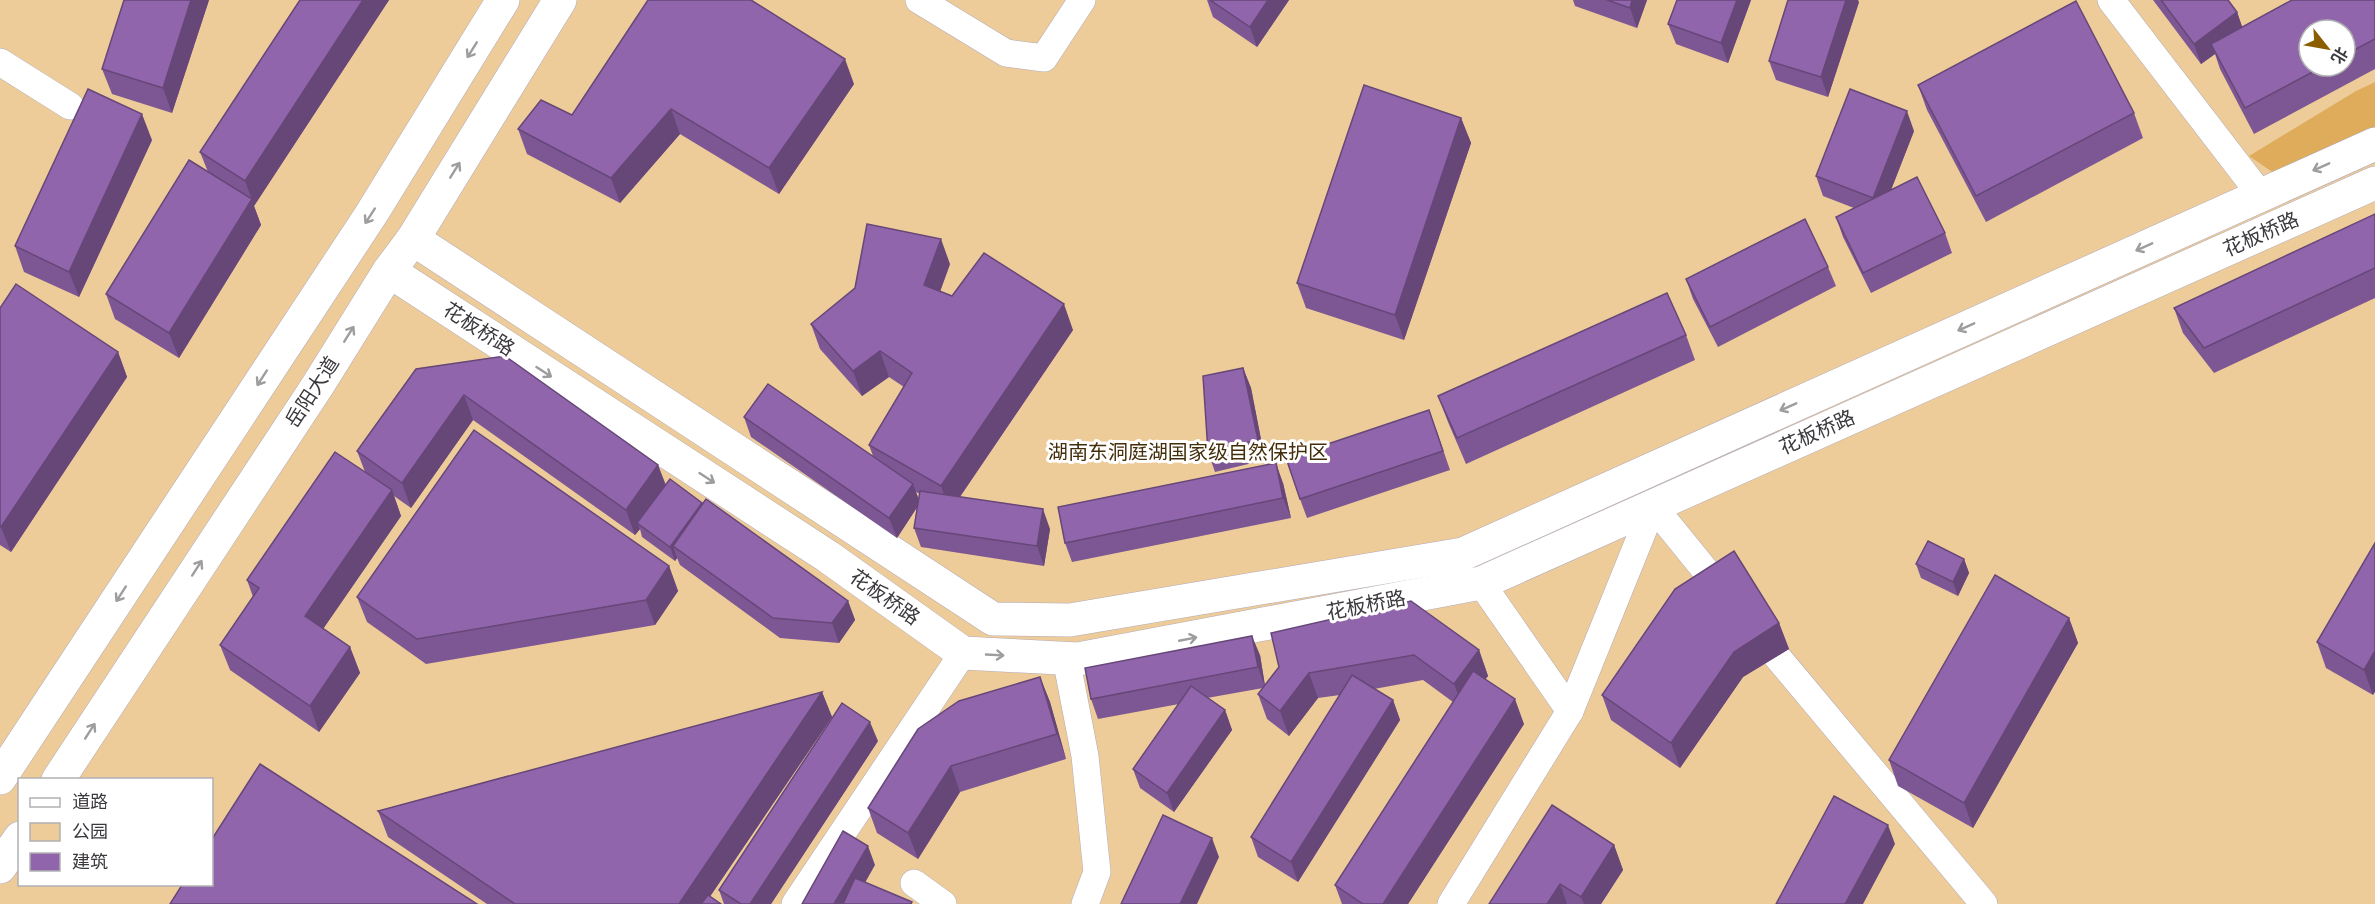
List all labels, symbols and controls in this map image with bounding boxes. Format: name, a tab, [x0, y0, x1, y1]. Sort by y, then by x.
north arrow	[2297, 18, 2357, 78]
one-way arrow	[466, 41, 478, 58]
text: 北	[2327, 44, 2352, 67]
one-way arrow	[450, 162, 462, 179]
one-way arrow	[2313, 162, 2331, 174]
one-way arrow	[363, 207, 376, 224]
street label: 花板桥路	[2220, 207, 2302, 261]
one-way arrow	[2135, 242, 2153, 253]
street label: 花板桥路	[439, 297, 519, 361]
one-way arrow	[1957, 322, 1975, 334]
one-way arrow	[344, 326, 356, 343]
street label: 岳阳大道	[280, 352, 344, 432]
one-way arrow	[535, 366, 552, 378]
one-way arrow	[256, 369, 268, 386]
one-way arrow	[1779, 403, 1797, 414]
street label: 花板桥路	[1776, 405, 1858, 459]
park label: 湖南东洞庭湖国家级自然保护区	[1048, 440, 1328, 464]
one-way arrow	[698, 473, 715, 485]
one-way arrow	[191, 560, 203, 576]
street label: 花板桥路	[845, 564, 925, 630]
one-way arrow	[115, 585, 127, 602]
street label: 花板桥路	[1324, 586, 1408, 624]
one-way arrow	[1178, 633, 1197, 644]
one-way arrow	[985, 649, 1005, 660]
one-way arrow	[84, 723, 96, 739]
legend	[18, 778, 213, 886]
text: 道路	[72, 791, 108, 813]
text: 公园	[72, 821, 108, 843]
text: 建筑	[72, 851, 108, 873]

